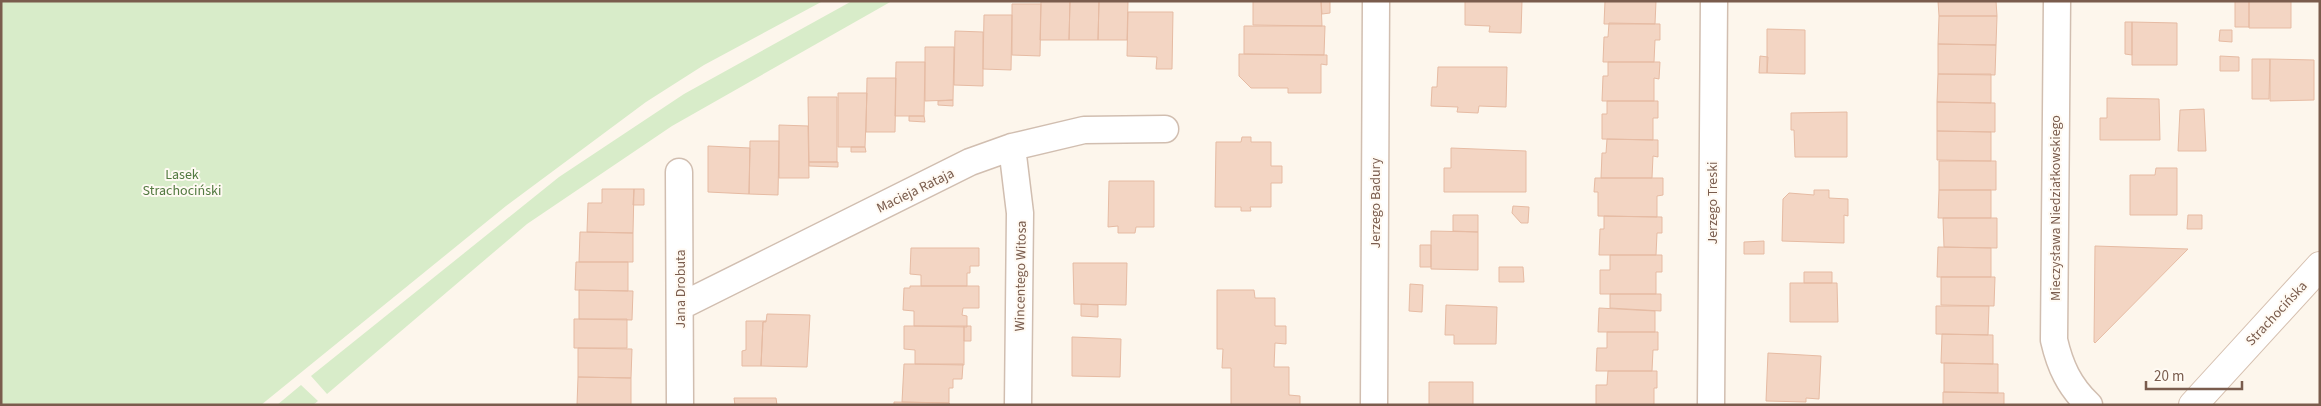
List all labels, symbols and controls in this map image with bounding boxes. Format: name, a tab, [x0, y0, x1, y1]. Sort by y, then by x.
street label: Mieczysława Niedziałkowskiego	[2046, 115, 2066, 301]
street label: Jerzego Badury	[1366, 157, 1386, 248]
street label: Jerzego Treski	[1703, 161, 1723, 245]
street label: Macieja Rataja	[873, 163, 958, 218]
park label: Lasek Strachociński	[143, 165, 221, 201]
street label: Wincentego Witosa	[1010, 220, 1032, 332]
street label: Jana Drobuta	[671, 249, 691, 329]
street label: Strachocińska	[2241, 277, 2312, 351]
scale bar	[2146, 358, 2242, 390]
text: 20 m	[2154, 366, 2184, 387]

